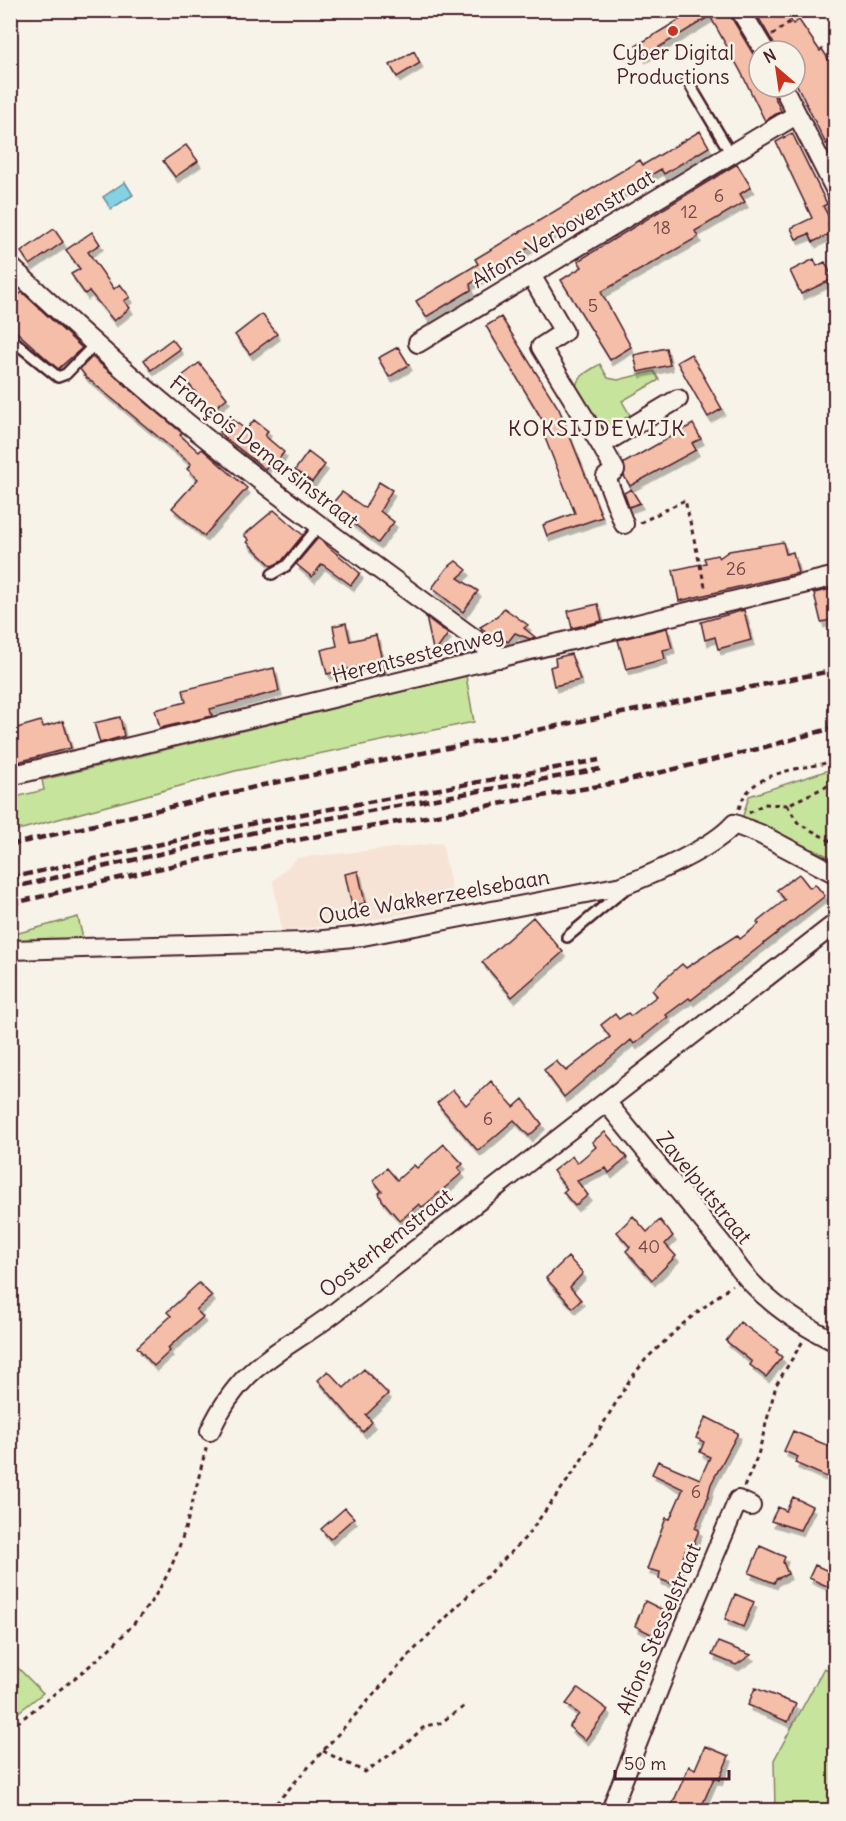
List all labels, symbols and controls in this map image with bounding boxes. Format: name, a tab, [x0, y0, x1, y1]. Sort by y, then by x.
marker: Cyber Digital Productions	[666, 24, 680, 38]
place label: Cyber Digital Productions	[612, 39, 734, 90]
north arrow	[747, 39, 807, 99]
text: N	[760, 44, 779, 67]
street label: Alfons Verbovenstraat	[466, 163, 659, 294]
house number: 6	[714, 184, 724, 207]
house number: 12	[680, 200, 698, 223]
house number: 18	[653, 216, 671, 239]
house number: 5	[588, 294, 598, 317]
street label: François Demarsinstraat	[164, 369, 364, 534]
district label: KOKSIJDEWIJK	[508, 414, 686, 442]
house number: 26	[726, 557, 746, 580]
street label: Herentsesteenweg	[329, 620, 507, 689]
street label: Oude Wakkerzeelsebaan	[316, 863, 552, 930]
house number: 6	[483, 1107, 493, 1130]
street label: Zavelputstraat	[651, 1126, 758, 1249]
street label: Oosterhemstraat	[313, 1182, 458, 1303]
house number: 40	[638, 1235, 660, 1258]
house number: 6	[691, 1480, 701, 1503]
street label: Alfons Stesselstraat	[610, 1539, 707, 1719]
scale bar	[615, 1743, 729, 1781]
text: 50 m	[624, 1752, 666, 1775]

